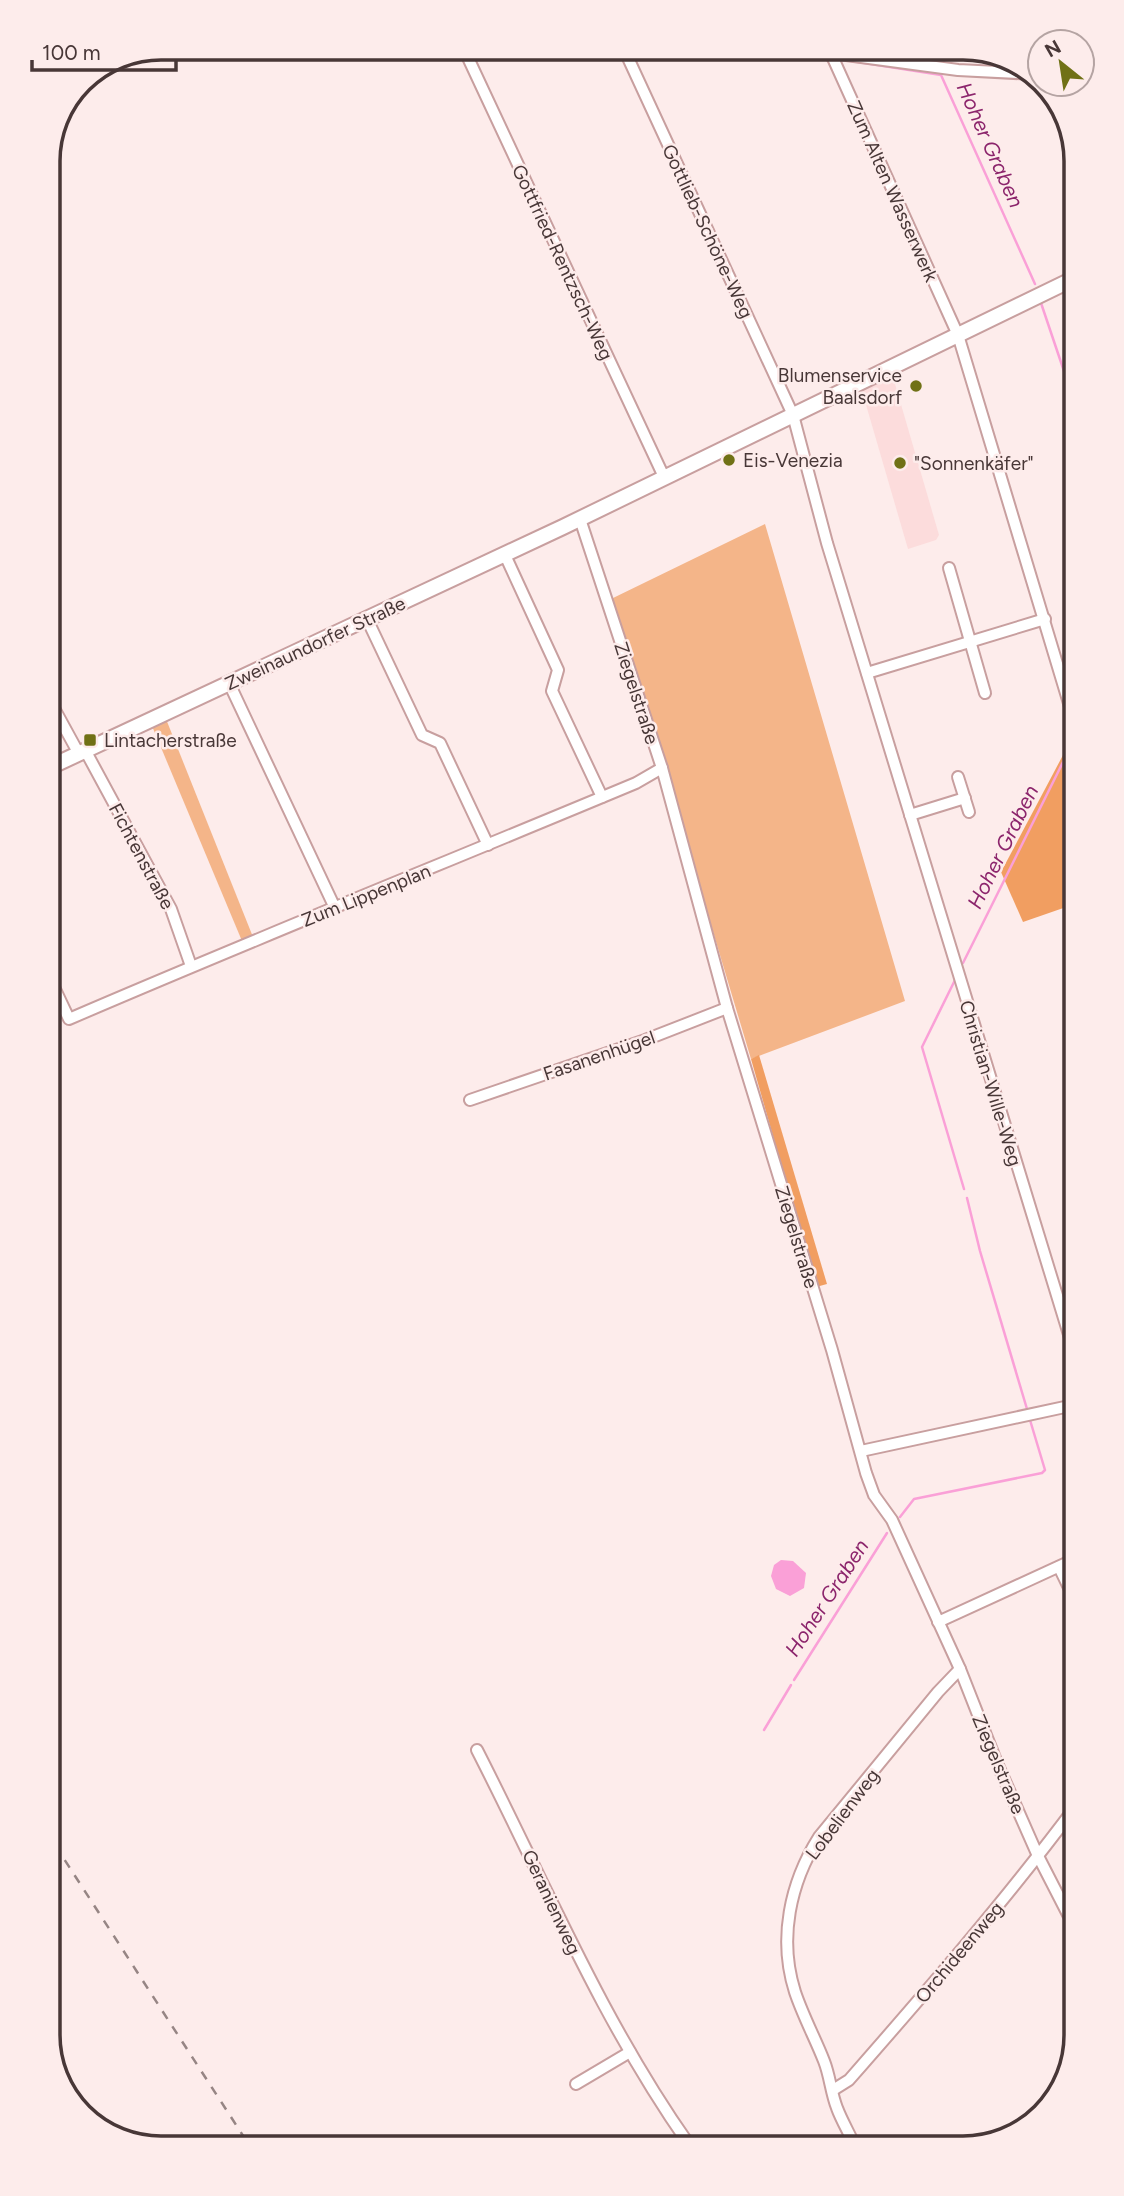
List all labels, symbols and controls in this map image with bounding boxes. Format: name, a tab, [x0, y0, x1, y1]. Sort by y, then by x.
scale bar	[32, 28, 175, 72]
north arrow	[1026, 28, 1096, 98]
text: N	[1041, 35, 1065, 62]
text: 100 m	[42, 40, 101, 65]
water label: Hoher Graben	[952, 78, 1029, 212]
street label: Zum Alten Wasserwerk	[842, 97, 943, 286]
street label: Gottlieb-Schöne-Weg	[657, 141, 758, 322]
street label: Gottfried-Rentzsch-Weg	[507, 161, 618, 364]
place label: Blumenservice Baalsdorf	[778, 364, 902, 409]
marker: Blumenservice Baalsdorf	[908, 378, 924, 394]
place label: Eis-Venezia	[743, 449, 843, 472]
marker: Eis-Venezia	[721, 452, 737, 468]
place label: "Sonnenkäfer"	[914, 452, 1034, 475]
marker: "Sonnenkäfer"	[892, 455, 908, 471]
street label: Zweinaundorfer Straße	[221, 592, 409, 695]
street label: Ziegelstraße	[609, 639, 664, 747]
place label: Lintacherstraße	[104, 729, 237, 752]
marker: Lintacherstraße	[82, 732, 98, 748]
water label: Hoher Graben	[962, 781, 1043, 913]
street label: Fichtenstraße	[104, 799, 179, 913]
street label: Zum Lippenplan	[298, 859, 434, 932]
street label: Christian-Wille-Weg	[954, 997, 1027, 1169]
street label: Fasanenhügel	[540, 1026, 658, 1085]
street label: Ziegelstraße	[770, 1183, 823, 1291]
water label: Hoher Graben	[779, 1534, 874, 1661]
street label: Ziegelstraße	[967, 1711, 1030, 1817]
street label: Lobelienweg	[801, 1764, 884, 1864]
street label: Geranienweg	[517, 1846, 586, 1958]
street label: Orchideenweg	[910, 1897, 1008, 2008]

